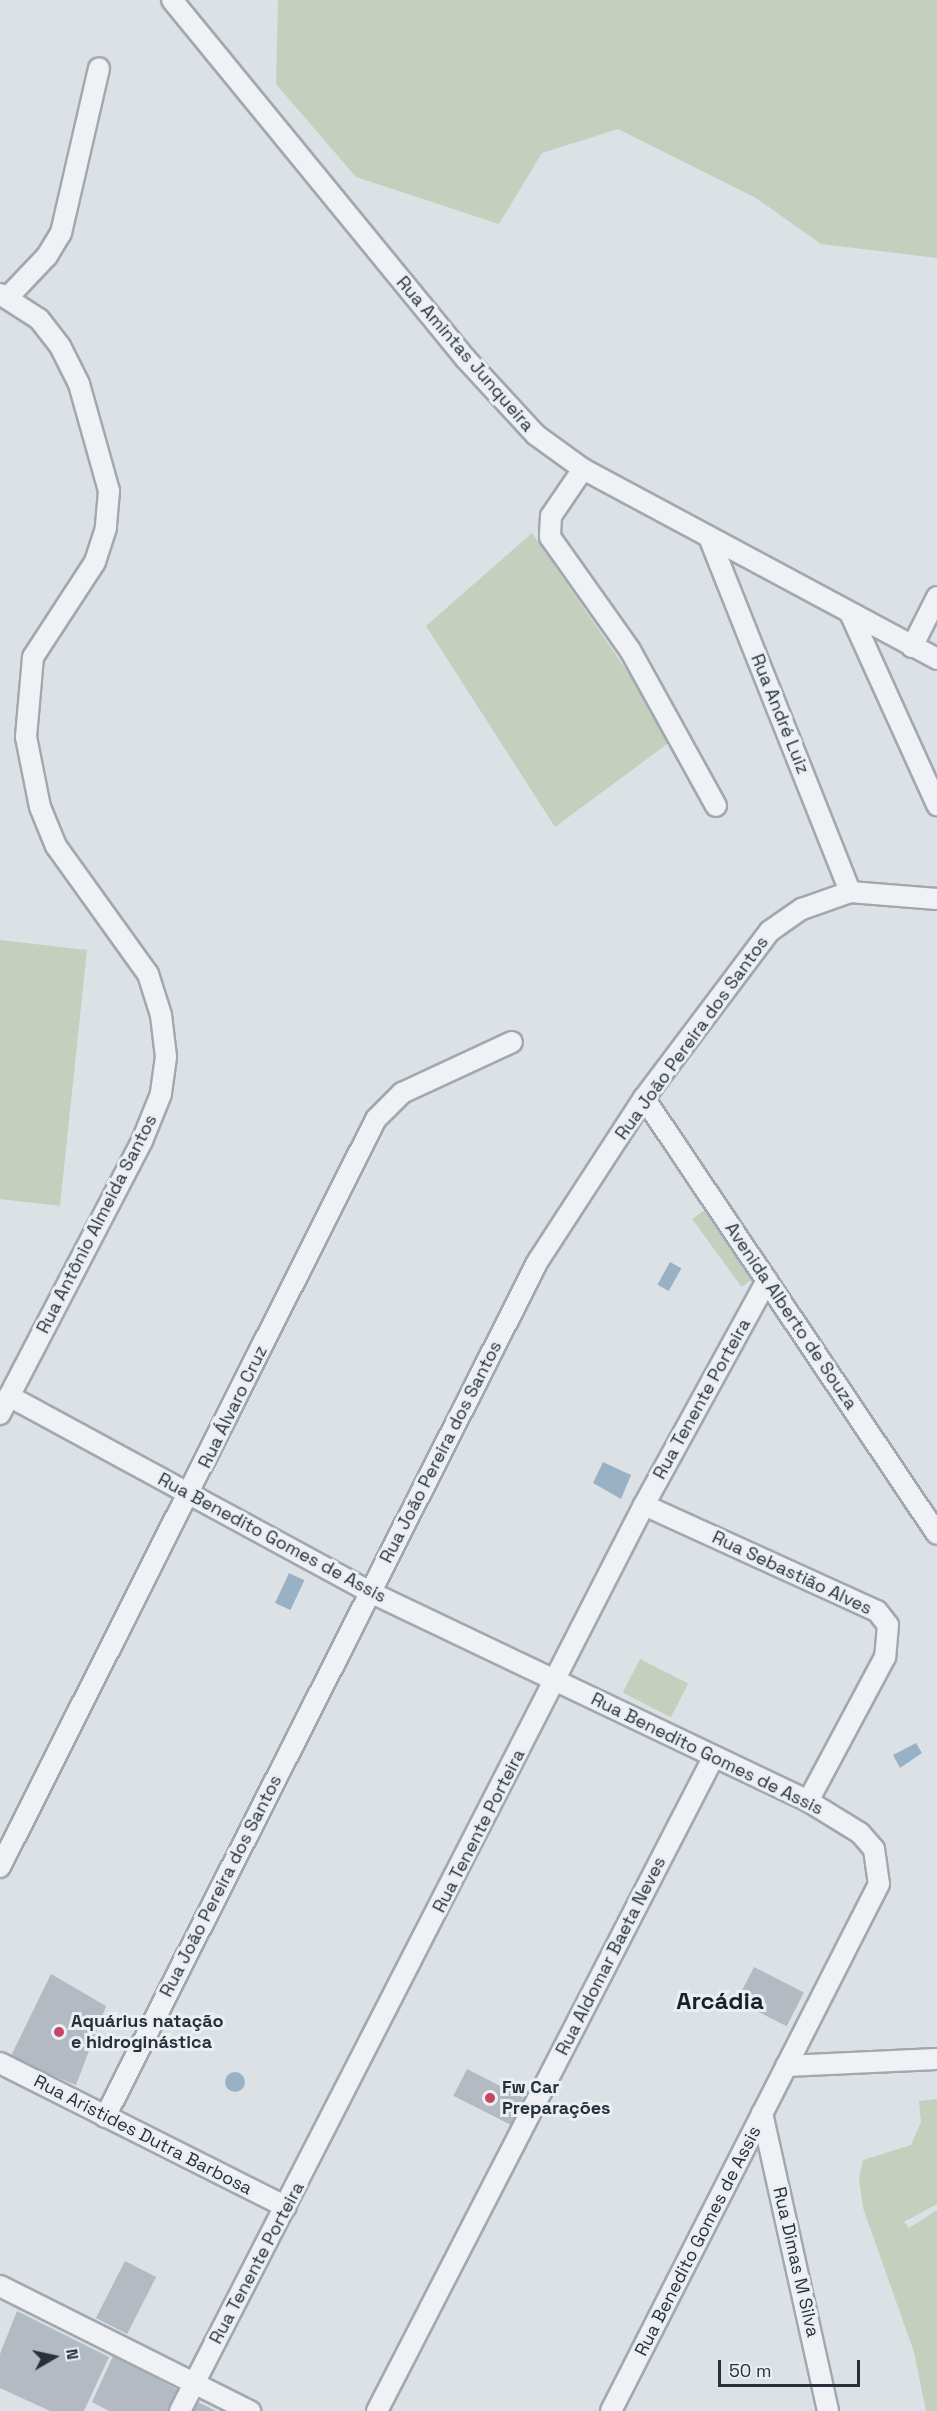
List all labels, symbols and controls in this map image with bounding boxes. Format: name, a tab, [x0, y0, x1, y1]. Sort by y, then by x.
street label: Rua Amintas Junqueira	[392, 272, 538, 436]
street label: Rua André Luiz	[746, 651, 814, 777]
street label: Rua João Pereira dos Santos	[611, 932, 773, 1144]
street label: Rua Antônio Almeida Santos	[32, 1111, 162, 1337]
street label: Avenida Alberto de Souza	[720, 1218, 862, 1414]
street label: Rua Tenente Porteira	[649, 1315, 755, 1483]
street label: Rua João Pereira dos Santos	[375, 1337, 507, 1567]
street label: Rua Álvaro Cruz	[194, 1342, 272, 1472]
street label: Rua Benedito Gomes de Assis	[154, 1468, 390, 1608]
street label: Rua Sebastião Alves	[709, 1526, 875, 1620]
street label: Rua Benedito Gomes de Assis	[587, 1688, 827, 1820]
street label: Rua Tenente Porteira	[428, 1746, 530, 1916]
street label: Rua João Pereira dos Santos	[155, 1771, 287, 2001]
street label: Rua Aldomar Baeta Neves	[551, 1853, 671, 2059]
district label: Arcádia	[676, 1987, 764, 2015]
place label: Aquárius natação e hidroginástica	[71, 2011, 223, 2054]
marker: Aquárius natação e hidroginástica	[52, 2025, 66, 2039]
street label: Rua Aristides Dutra Barbosa	[30, 2070, 256, 2200]
place label: Fw Car Preparações	[502, 2077, 610, 2120]
marker: Fw Car Preparações	[483, 2091, 497, 2105]
street label: Rua Benedito Gomes de Assis	[630, 2122, 766, 2360]
street label: Rua Tenente Porteira	[205, 2178, 309, 2348]
street label: Rua Dimas M Silva	[768, 2185, 824, 2339]
north arrow	[24, 2327, 84, 2387]
text: N	[61, 2347, 83, 2361]
scale bar	[721, 2348, 864, 2386]
text: 50 m	[729, 2359, 771, 2382]

